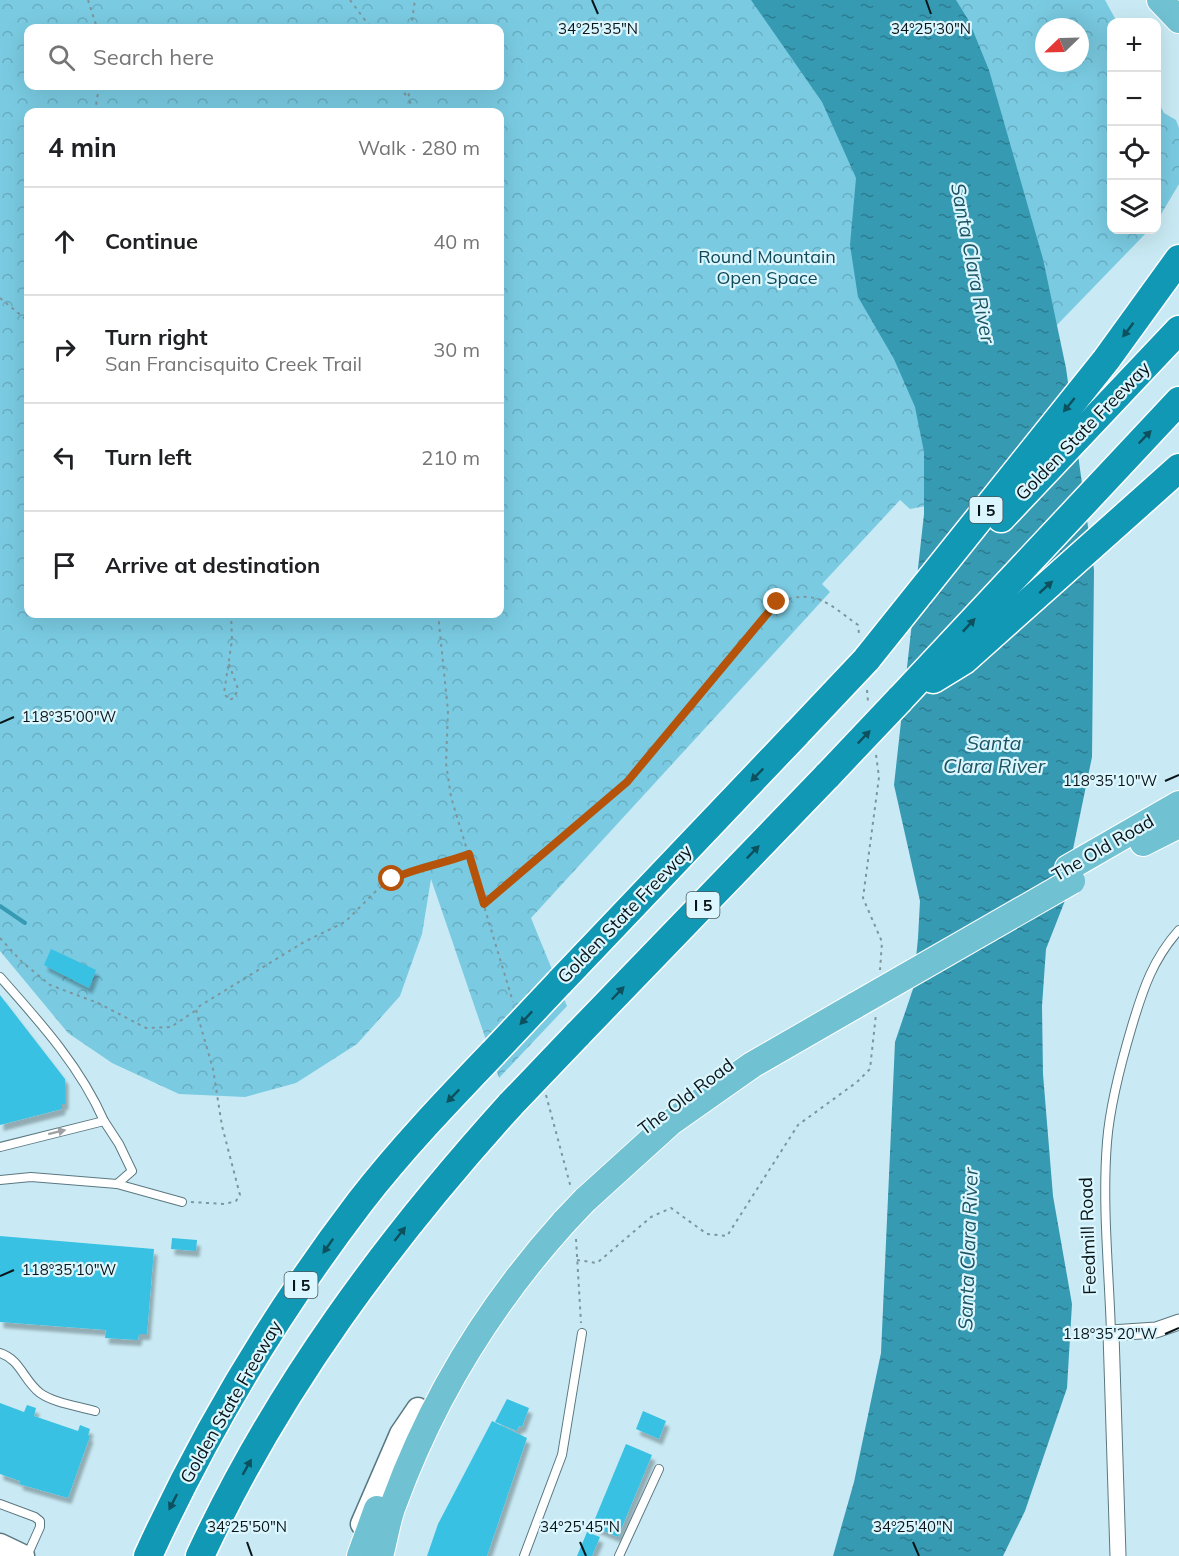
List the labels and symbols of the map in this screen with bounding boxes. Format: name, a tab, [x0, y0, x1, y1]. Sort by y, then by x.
north arrow	[1035, 18, 1089, 72]
text: 34°25'35"N	[558, 19, 638, 38]
text: 34°25'30"N	[891, 19, 971, 38]
water label: Santa Clara River	[946, 181, 1001, 346]
park label: Round Mountain Open Space	[698, 245, 836, 289]
one-way arrow	[1122, 321, 1134, 337]
street label: Golden State Freeway	[1010, 356, 1155, 505]
one-way arrow	[1064, 398, 1076, 413]
one-way arrow	[1138, 430, 1151, 445]
road number: I 5	[970, 497, 1002, 523]
one-way arrow	[1038, 581, 1053, 594]
route end	[763, 588, 789, 614]
one-way arrow	[962, 618, 976, 633]
text: 118°35'00"W	[22, 707, 117, 726]
one-way arrow	[857, 730, 870, 745]
water label: Santa Clara River	[943, 730, 1046, 778]
one-way arrow	[751, 767, 764, 782]
text: 118°35'10"W	[1063, 771, 1158, 790]
street label: The Old Road	[1048, 809, 1158, 886]
street label: Golden State Freeway	[552, 839, 697, 988]
one-way arrow	[746, 846, 760, 860]
route start	[378, 865, 404, 891]
road number: I 5	[686, 892, 720, 918]
one-way arrow	[611, 985, 625, 1000]
one-way arrow	[519, 1011, 533, 1026]
street label: The Old Road	[633, 1053, 738, 1140]
one-way arrow	[446, 1088, 460, 1102]
one-way arrow	[48, 1127, 66, 1137]
water label: Santa Clara River	[952, 1167, 983, 1331]
street label: Feedmill Road	[1074, 1177, 1101, 1295]
one-way arrow	[393, 1226, 406, 1242]
one-way arrow	[322, 1237, 334, 1253]
text: 118°35'10"W	[22, 1260, 117, 1279]
road number: I 5	[284, 1272, 318, 1298]
street label: Golden State Freeway	[175, 1316, 287, 1487]
text: 118°35'20"W	[1063, 1324, 1158, 1343]
one-way arrow	[242, 1458, 252, 1475]
one-way arrow	[168, 1494, 178, 1511]
text: 34°25'50"N	[207, 1517, 287, 1536]
text: 34°25'45"N	[540, 1517, 620, 1536]
text: 34°25'40"N	[873, 1517, 953, 1536]

